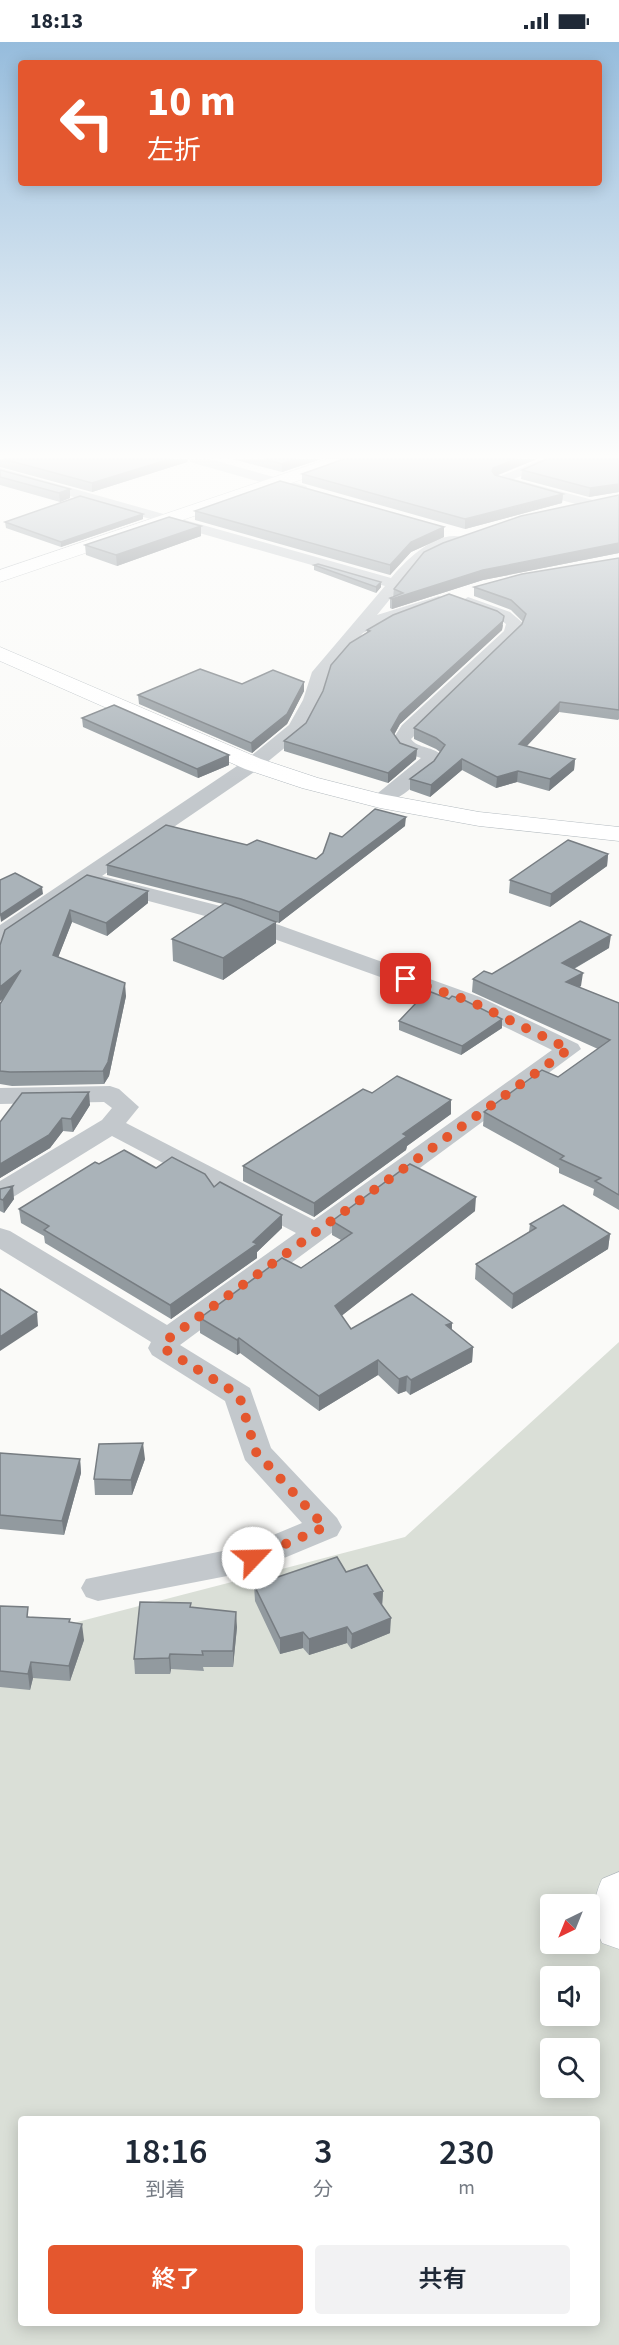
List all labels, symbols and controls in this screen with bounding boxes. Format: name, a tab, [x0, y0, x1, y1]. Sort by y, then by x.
text: 18:13	[30, 5, 83, 37]
text: 10 m	[147, 72, 236, 132]
icon: left	[48, 84, 126, 162]
text: 左折	[147, 131, 201, 170]
pin	[380, 953, 431, 1004]
icon: arrive	[389, 962, 422, 995]
position arrow	[221, 1526, 285, 1590]
north arrow	[540, 1894, 600, 1954]
map controls	[540, 1894, 600, 2098]
button: sound	[540, 1966, 600, 2026]
button: search	[540, 2038, 600, 2098]
text: 18:16	[124, 2126, 207, 2177]
text: 3	[314, 2126, 332, 2177]
text: 230	[439, 2127, 494, 2178]
text: m	[458, 2174, 475, 2202]
text: 到着	[146, 2176, 186, 2204]
text: 分	[313, 2176, 333, 2204]
button: 終了	[48, 2245, 303, 2314]
button: 共有	[315, 2245, 570, 2314]

